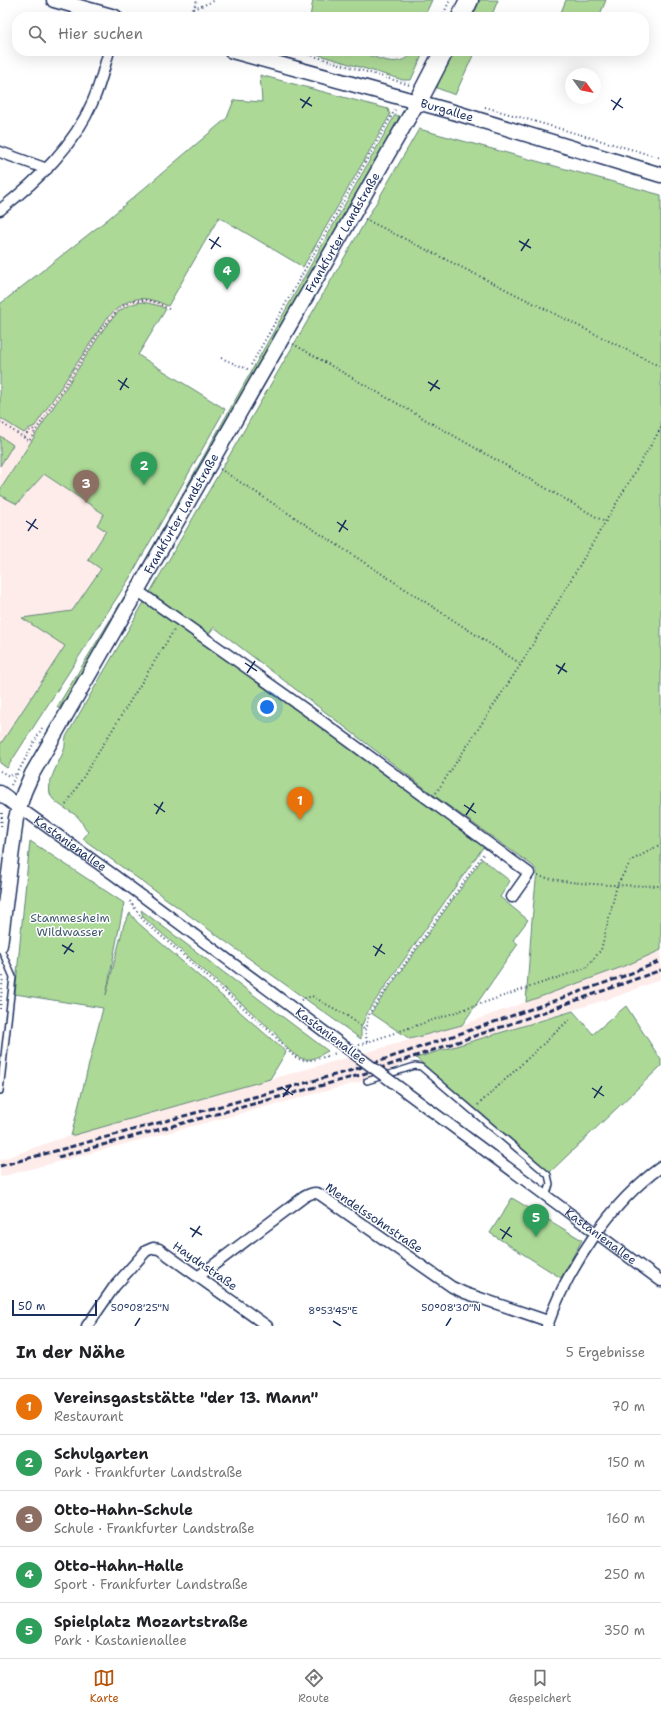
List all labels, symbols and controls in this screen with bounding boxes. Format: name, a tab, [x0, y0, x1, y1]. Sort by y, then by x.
search box	[12, 12, 649, 56]
icon: search	[26, 23, 48, 45]
text: Hier suchen	[58, 24, 143, 44]
north arrow	[565, 68, 601, 104]
street label: Burgallee	[419, 95, 476, 126]
street label: Frankfurter Landstraße	[302, 169, 384, 296]
pin: 4	[214, 257, 240, 290]
street label: Frankfurter Landstraße	[140, 450, 222, 577]
pin: 2	[131, 452, 157, 485]
pin: 3	[73, 470, 99, 503]
your location	[257, 697, 277, 717]
pin: 1	[287, 787, 313, 820]
street label: Kastanienallee	[31, 812, 110, 875]
park label: Stammesheim Wildwasser	[30, 910, 110, 940]
street label: Kastanienallee	[292, 1004, 370, 1068]
street label: Mendelssohnstraße	[322, 1179, 426, 1257]
pin: 5	[523, 1204, 549, 1237]
street label: Kastanienallee	[562, 1204, 640, 1268]
street label: Haydnstraße	[170, 1238, 241, 1294]
scale bar	[12, 1298, 97, 1317]
text: 50 m	[18, 1299, 46, 1314]
text: 50°08'25"N	[111, 1301, 169, 1314]
text: 50°08'30"N	[421, 1301, 481, 1314]
text: 8°53'45"E	[308, 1304, 358, 1317]
text: In der Nähe	[16, 1341, 125, 1363]
text: 5 Ergebnisse	[566, 1344, 645, 1361]
text: Vereinsgaststätte "der 13. Mann"	[54, 1388, 318, 1408]
text: 1	[26, 1398, 32, 1415]
text: 70 m	[611, 1398, 645, 1415]
text: Restaurant	[54, 1408, 124, 1425]
text: Schulgarten	[54, 1444, 149, 1464]
text: 2	[24, 1454, 34, 1471]
text: 150 m	[607, 1454, 645, 1471]
text: Park · Frankfurter Landstraße	[54, 1464, 242, 1481]
text: Otto-Hahn-Schule	[54, 1500, 193, 1520]
text: 3	[24, 1510, 34, 1527]
text: 160 m	[607, 1510, 645, 1527]
text: Schule · Frankfurter Landstraße	[54, 1520, 255, 1537]
text: Otto-Hahn-Halle	[54, 1556, 184, 1576]
text: 4	[24, 1566, 34, 1583]
text: 250 m	[604, 1566, 645, 1583]
text: Sport · Frankfurter Landstraße	[54, 1576, 248, 1593]
text: Spielplatz Mozartstraße	[54, 1612, 248, 1632]
text: 5	[25, 1622, 33, 1639]
text: 350 m	[604, 1622, 645, 1639]
text: Park · Kastanienallee	[54, 1632, 187, 1649]
tab: Karte	[90, 1667, 119, 1706]
tab: Route	[298, 1667, 329, 1706]
tab: Gespeichert	[509, 1667, 571, 1706]

